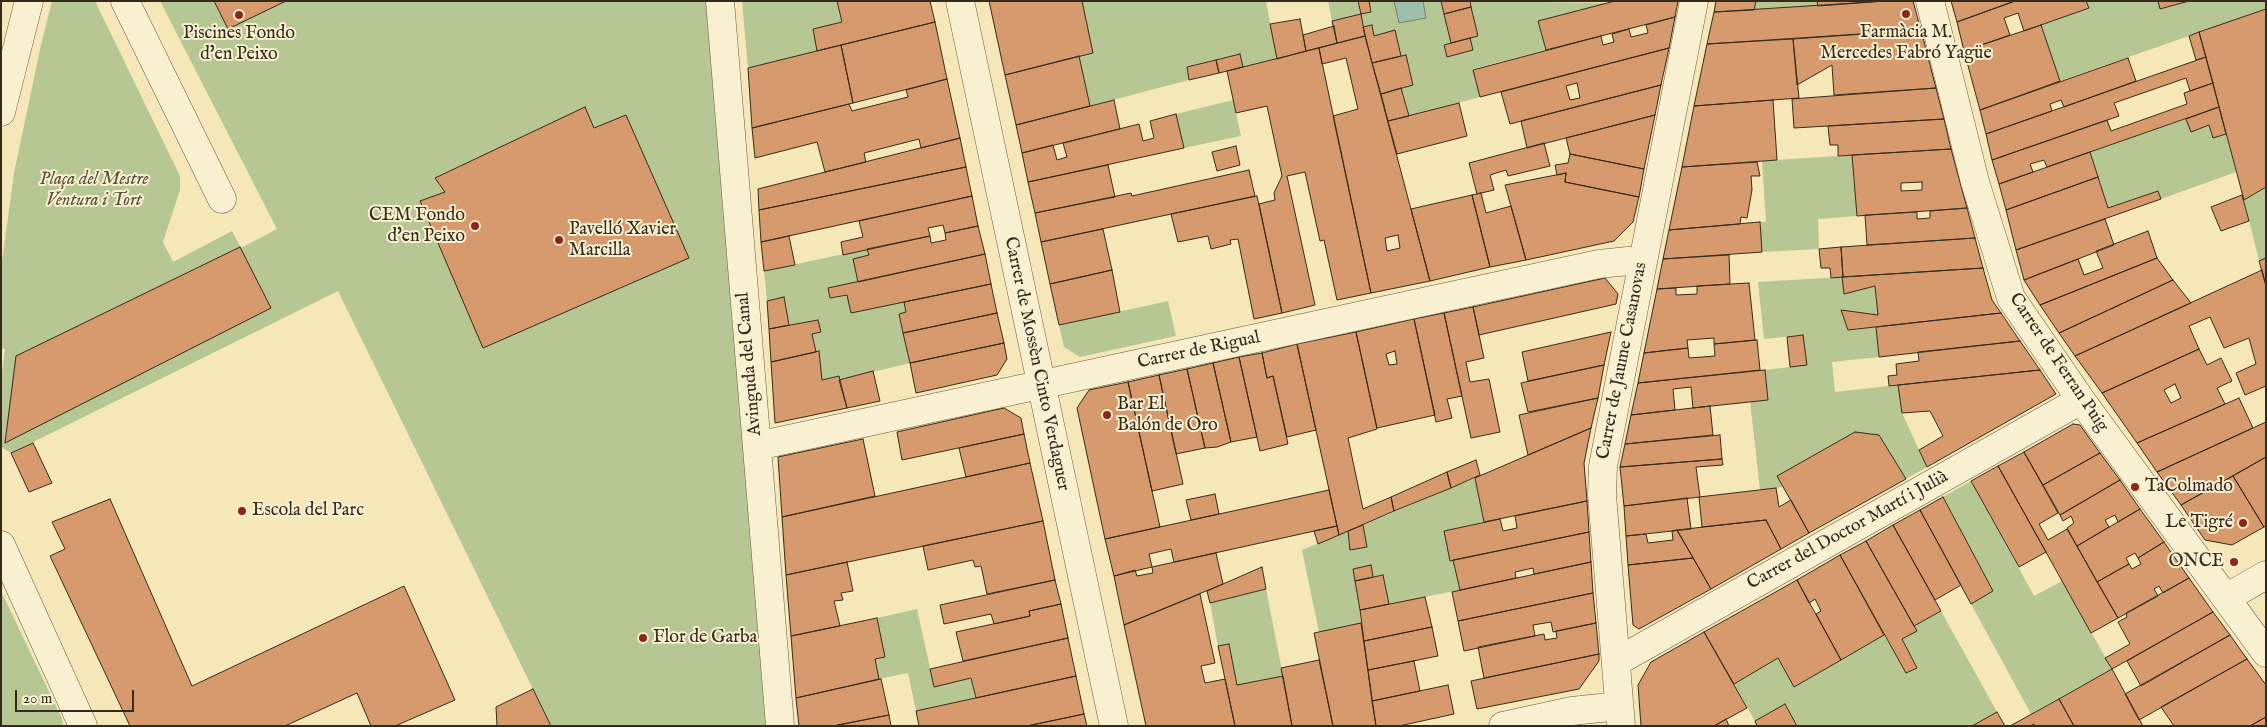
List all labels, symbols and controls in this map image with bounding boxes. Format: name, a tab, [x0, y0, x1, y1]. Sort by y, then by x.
marker: Farmàcia M. Mercedes Fabró Yagüe	[1900, 8, 1912, 20]
marker: Piscines Fondo d'en Peixo	[233, 9, 245, 21]
place label: Farmàcia M. Mercedes Fabró Yagüe	[1820, 22, 1992, 64]
place label: Piscines Fondo d'en Peixo	[183, 23, 295, 66]
park label: Plaça del Mestre Ventura i Tort	[39, 169, 149, 212]
place label: CEM Fondo d'en Peixo	[369, 205, 465, 248]
place label: Pavelló Xavier Marcilla	[569, 219, 676, 262]
marker: CEM Fondo d'en Peixo	[469, 220, 481, 232]
marker: Pavelló Xavier Marcilla	[553, 234, 565, 246]
street label: Carrer de Mossèn Cinto Verdaguer	[998, 235, 1074, 493]
street label: Carrer de Jaume Casanovas	[1593, 261, 1653, 461]
street label: Carrer de Ferran Puig	[2004, 289, 2112, 437]
street label: Avinguda del Canal	[733, 291, 767, 437]
street label: Carrer de Rigual	[1136, 327, 1262, 375]
place label: Bar El Balón de Oro	[1117, 394, 1218, 436]
marker: Bar El Balón de Oro	[1101, 409, 1113, 421]
street label: Carrer del Doctor Martí i Julià	[1744, 467, 1952, 595]
place label: TaColmado	[2145, 476, 2233, 498]
marker: TaColmado	[2129, 481, 2141, 493]
place label: Escola del Parc	[252, 500, 364, 522]
marker: Escola del Parc	[236, 505, 248, 517]
place label: Le Tigré	[2165, 512, 2233, 534]
marker: Le Tigré	[2237, 517, 2249, 529]
place label: ONCE	[2169, 551, 2224, 573]
marker: ONCE	[2228, 556, 2240, 568]
place label: Flor de Garba	[653, 627, 757, 649]
marker: Flor de Garba	[637, 632, 649, 644]
scale bar	[18, 680, 136, 712]
text: 20 m	[23, 689, 52, 708]

